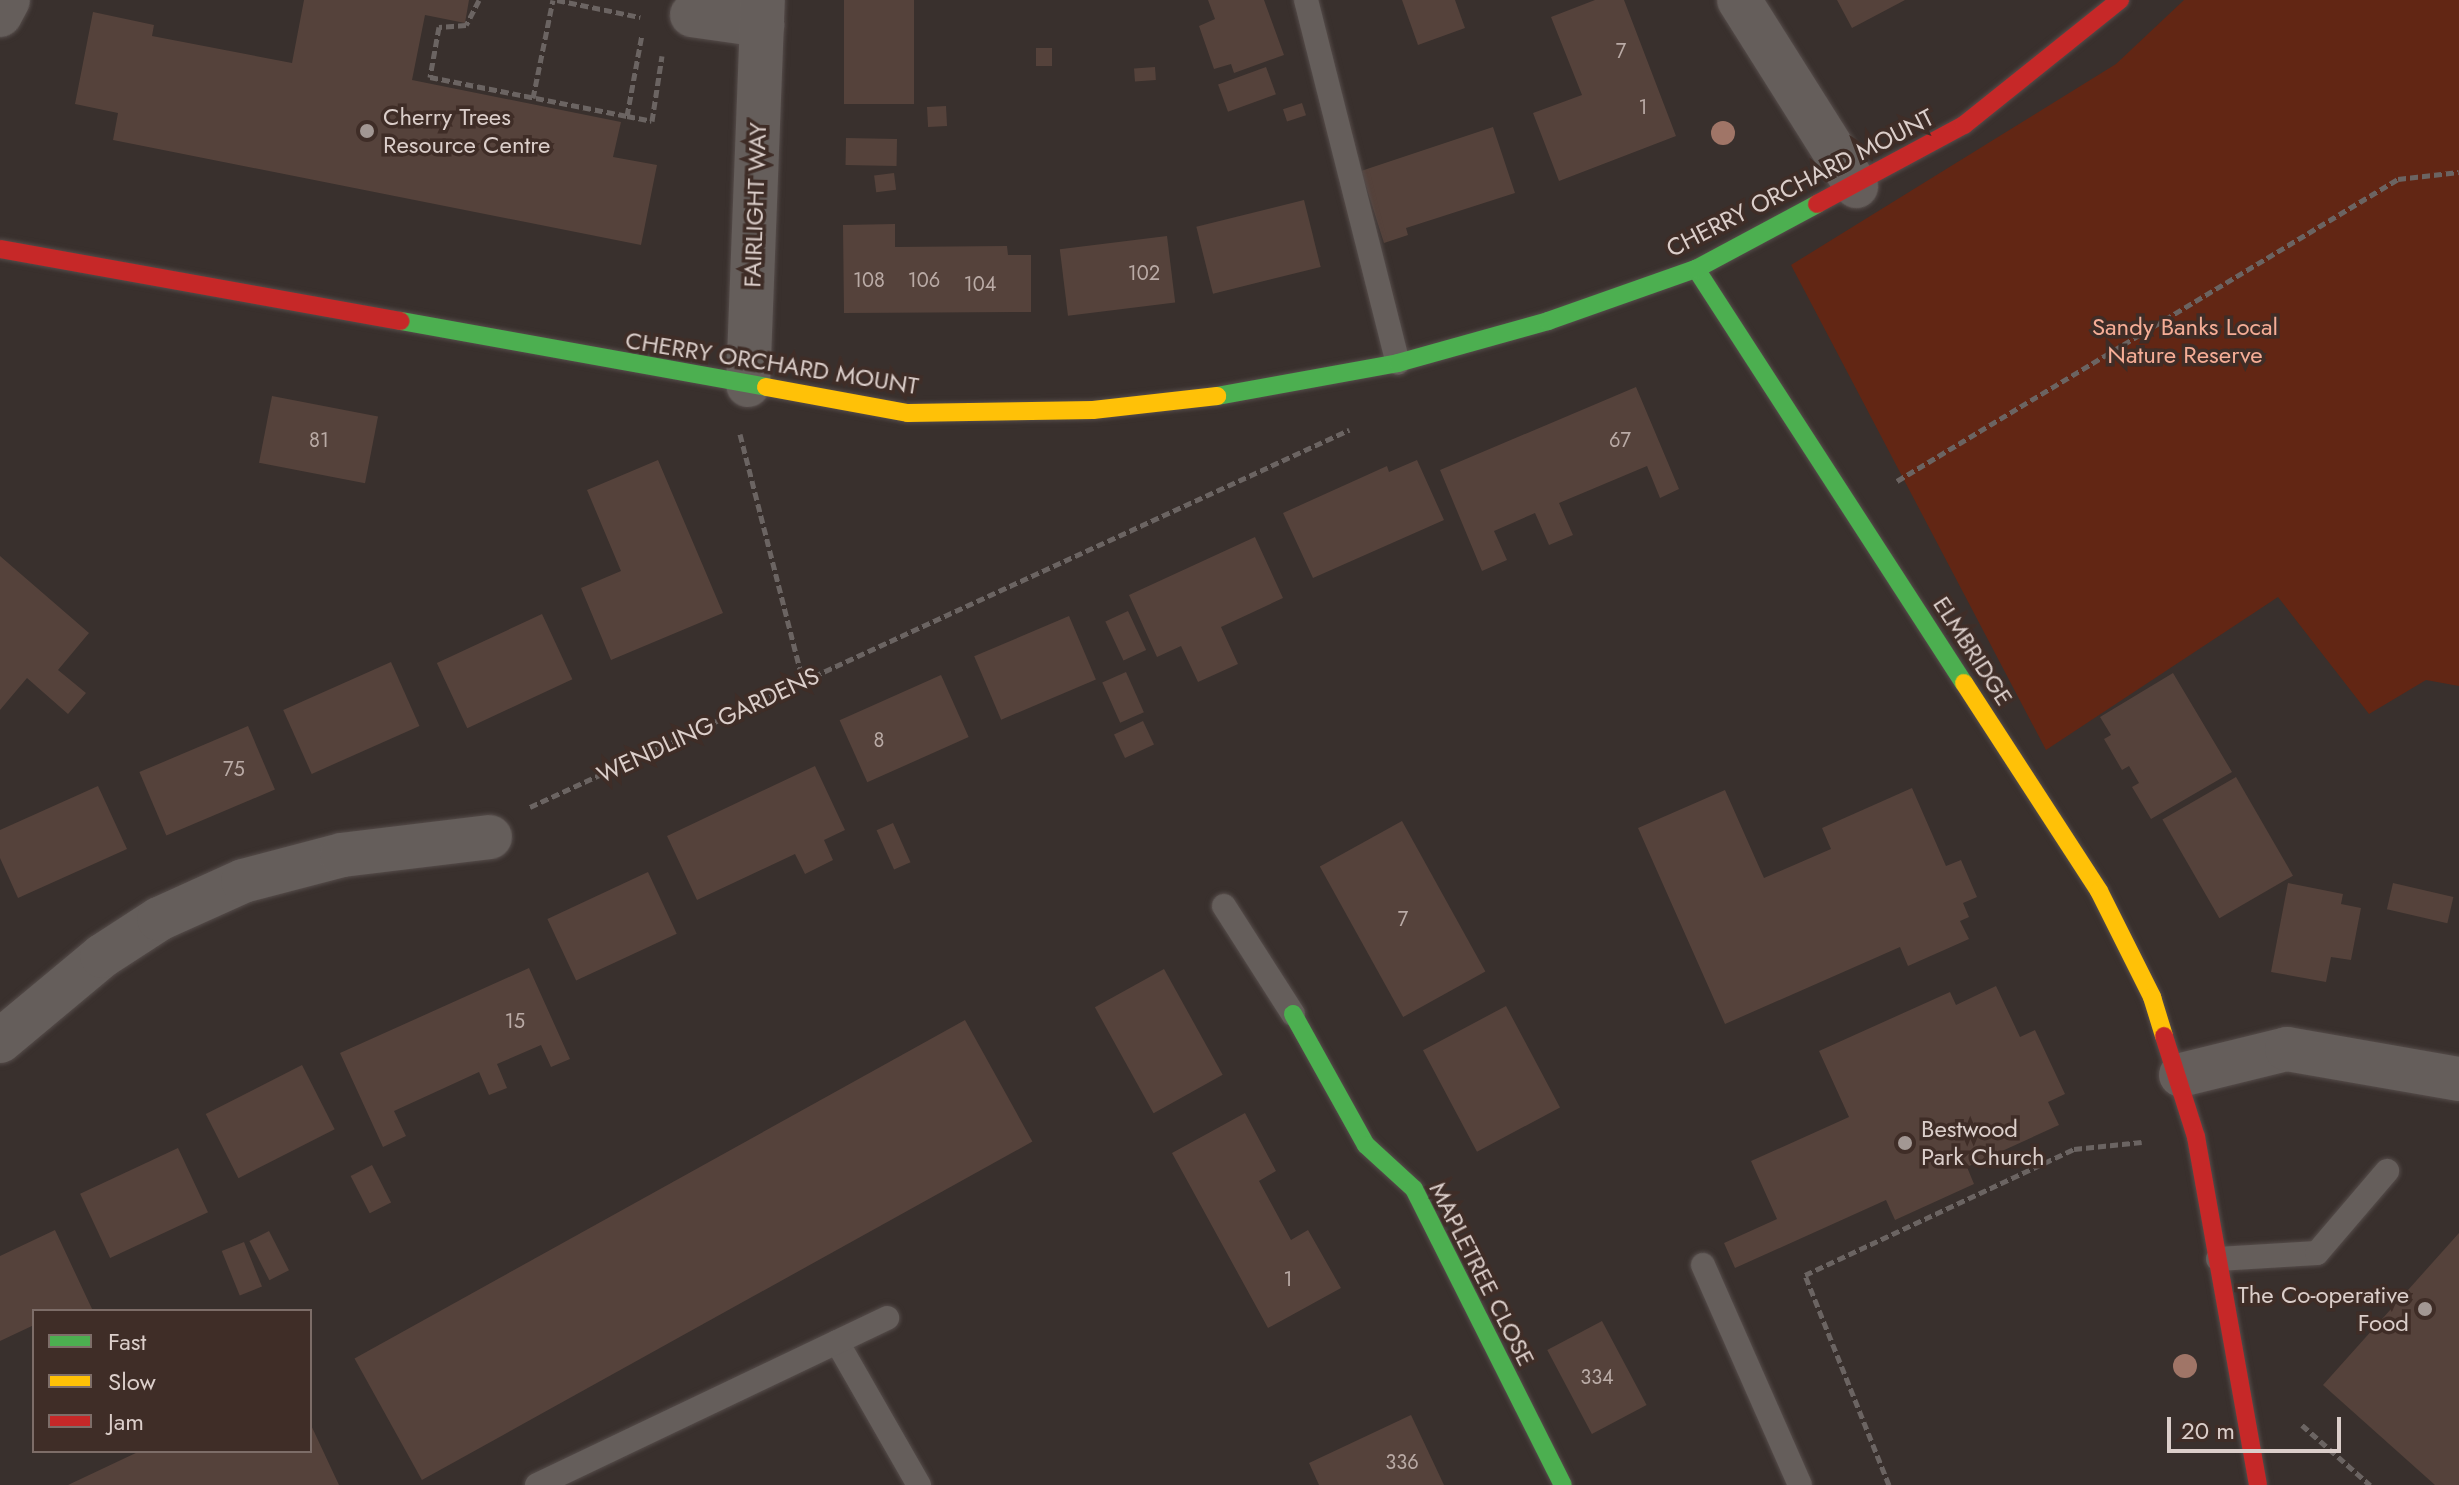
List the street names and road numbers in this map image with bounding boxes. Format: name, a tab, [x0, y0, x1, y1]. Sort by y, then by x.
street label: CHERRY ORCHARD MOUNT	[1661, 103, 1939, 263]
street label: FAIRLIGHT WAY	[738, 122, 772, 288]
street label: CHERRY ORCHARD MOUNT	[623, 326, 921, 400]
street label: ELMBRIDGE	[1927, 591, 2019, 711]
street label: WENDLING GARDENS	[593, 661, 823, 789]
street label: MAPLETREE CLOSE	[1423, 1177, 1541, 1371]

